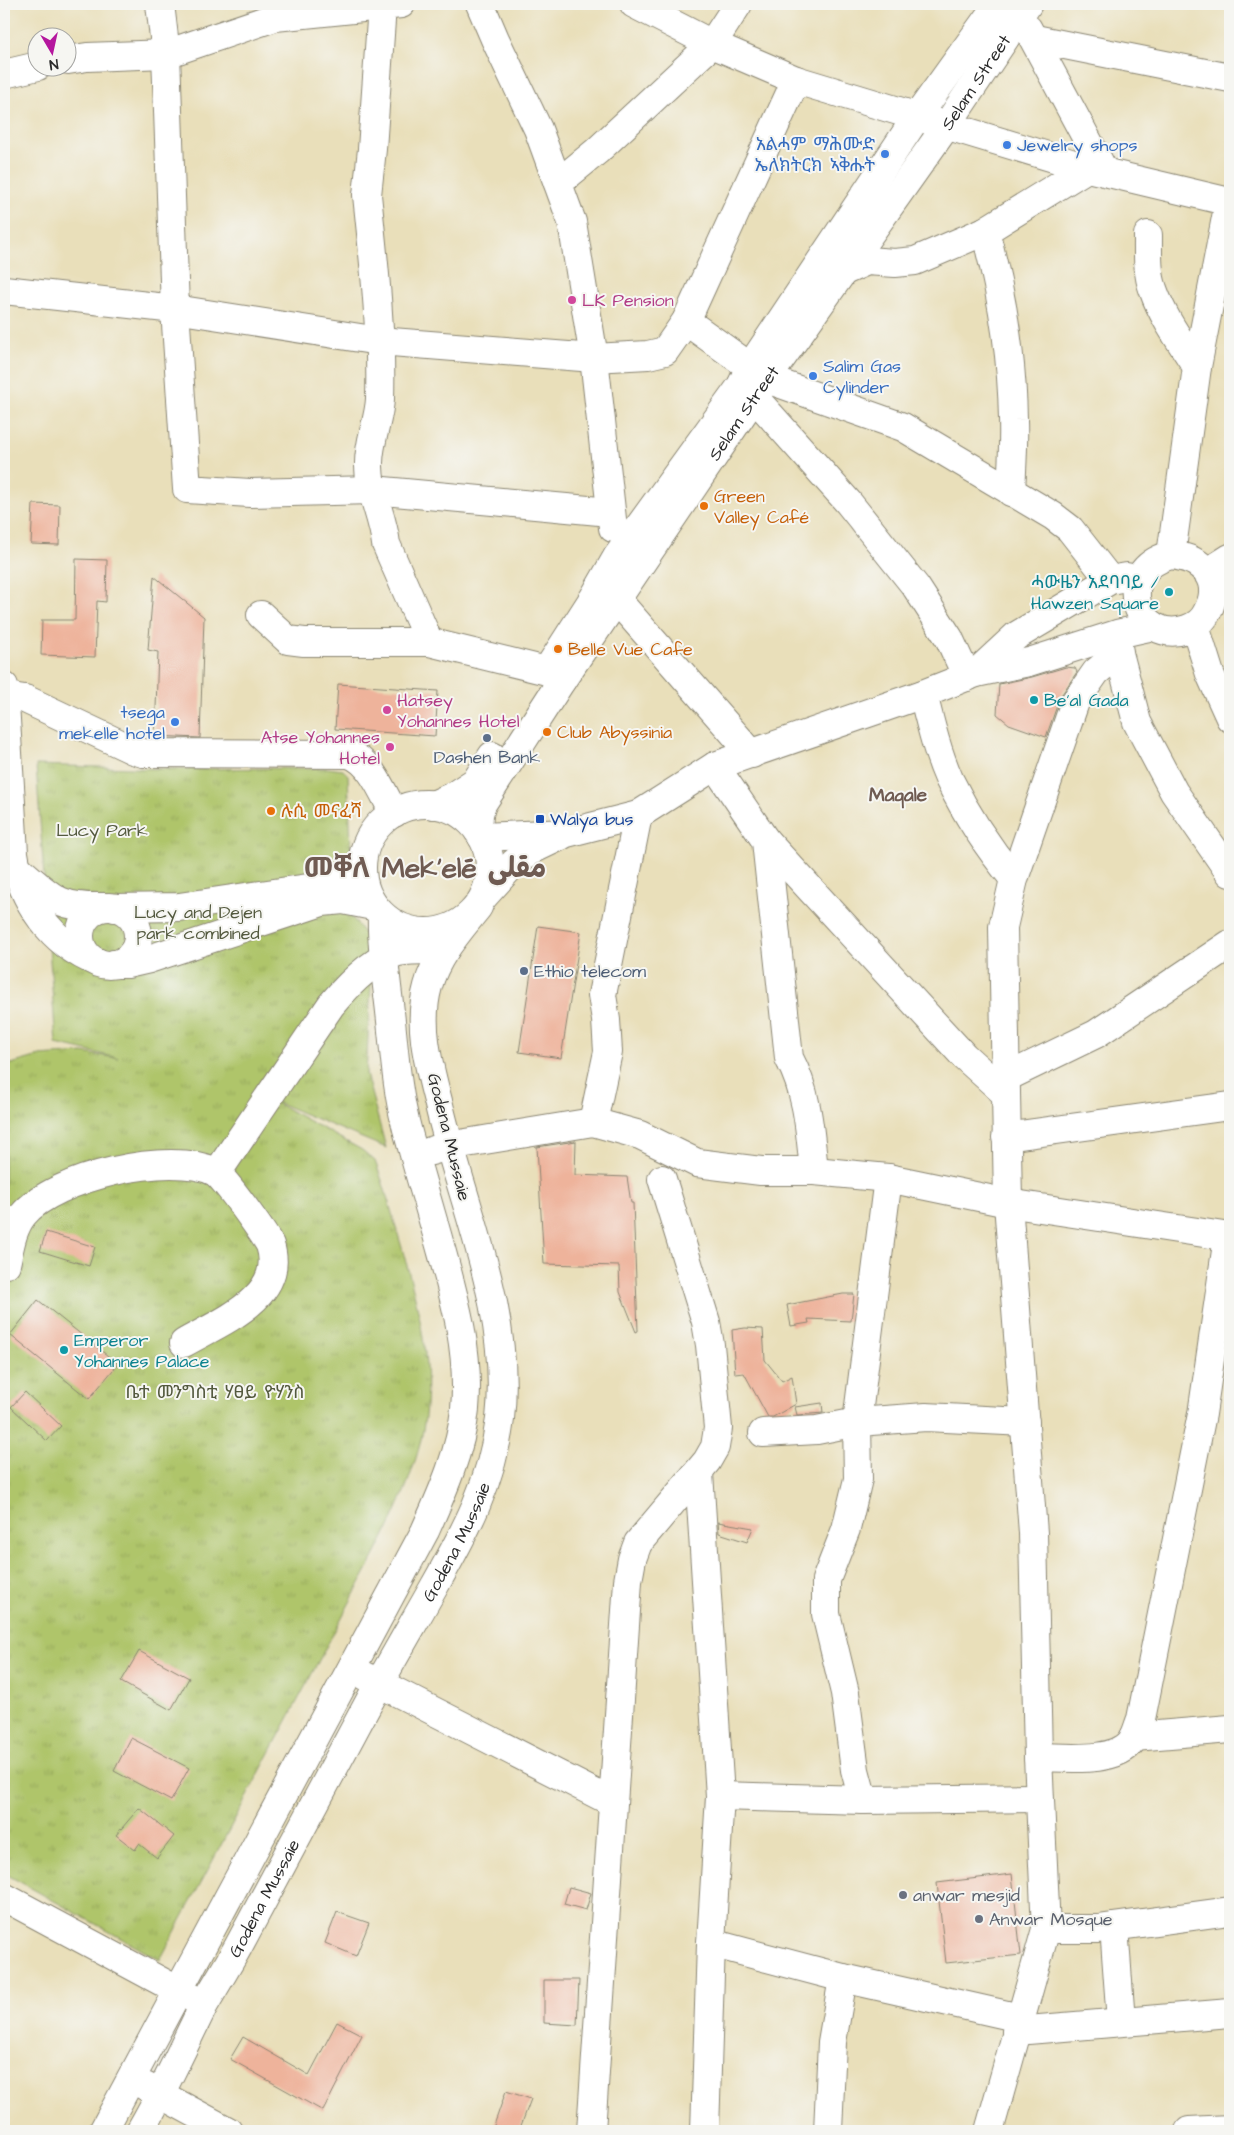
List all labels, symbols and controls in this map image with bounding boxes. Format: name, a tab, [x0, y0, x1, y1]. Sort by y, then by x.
north arrow	[28, 28, 78, 78]
street label: Selam Street	[935, 29, 1017, 135]
text: N	[48, 53, 60, 74]
place label: አልሓም ማሕሙድ ኤለክትርክ ኣቅሑት	[755, 132, 875, 178]
place label: Jewelry shops	[1017, 133, 1138, 159]
marker: Jewelry shops	[1001, 139, 1013, 151]
marker: አልሓም ማሕሙድ ኤለክትርክ ኣቅሑት	[879, 148, 891, 160]
place label: LK Pension	[582, 288, 674, 313]
marker: LK Pension	[566, 294, 578, 306]
place label: Salim Gas Cylinder	[823, 354, 901, 401]
street label: Selam Street	[702, 360, 785, 465]
marker: Salim Gas Cylinder	[807, 370, 819, 382]
place label: Green Valley Café	[714, 484, 810, 531]
marker: Green Valley Café	[698, 500, 710, 512]
place label: ሓውዜን አደባባይ / Hawzen Square	[1031, 570, 1159, 616]
marker: ሓውዜን አደባባይ / Hawzen Square	[1163, 586, 1175, 598]
place label: Belle Vue Cafe	[568, 637, 693, 662]
marker: Belle Vue Cafe	[552, 643, 564, 655]
place label: Hatsey Yohannes Hotel	[397, 688, 520, 734]
place label: Be'al Gada	[1044, 688, 1129, 713]
marker: Be'al Gada	[1028, 694, 1040, 706]
place label: tsega mekelle hotel	[59, 700, 165, 746]
marker: Hatsey Yohannes Hotel	[381, 704, 393, 716]
marker: tsega mekelle hotel	[169, 716, 181, 728]
place label: Club Abyssinia	[557, 720, 672, 746]
place label: Atse Yohannes Hotel	[261, 725, 380, 771]
marker: Club Abyssinia	[541, 726, 553, 738]
marker: Dashen Bank	[481, 732, 493, 744]
marker: Atse Yohannes Hotel	[384, 741, 396, 753]
place label: Dashen Bank	[434, 745, 540, 770]
district label: Maqale	[869, 782, 928, 809]
place label: ሉሲ መናፈሻ	[281, 799, 362, 824]
marker: ሉሲ መናፈሻ	[265, 805, 277, 817]
place label: Walya bus	[550, 807, 633, 833]
marker: Walya bus	[534, 813, 546, 825]
park label: Lucy Park	[56, 818, 148, 844]
district label: መቐለ Mek'elē مقلى	[304, 849, 546, 888]
park label: Lucy and Dejen park combined	[134, 900, 262, 946]
place label: Ethio telecom	[534, 959, 646, 984]
marker: Ethio telecom	[518, 965, 530, 977]
street label: Godena Mussaie	[421, 1071, 477, 1204]
place label: Emperor Yohannes Palace	[74, 1328, 210, 1374]
marker: Emperor Yohannes Palace	[58, 1344, 70, 1356]
park label: ቤተ መንግስቲ ሃፀይ ዮሃንስ	[126, 1380, 304, 1405]
street label: Godena Mussaie	[416, 1478, 497, 1606]
street label: Godena Mussaie	[222, 1834, 306, 1962]
place label: anwar mesjid	[913, 1883, 1020, 1908]
marker: anwar mesjid	[897, 1889, 909, 1901]
place label: Anwar Mosque	[989, 1907, 1113, 1932]
marker: Anwar Mosque	[973, 1913, 985, 1925]

